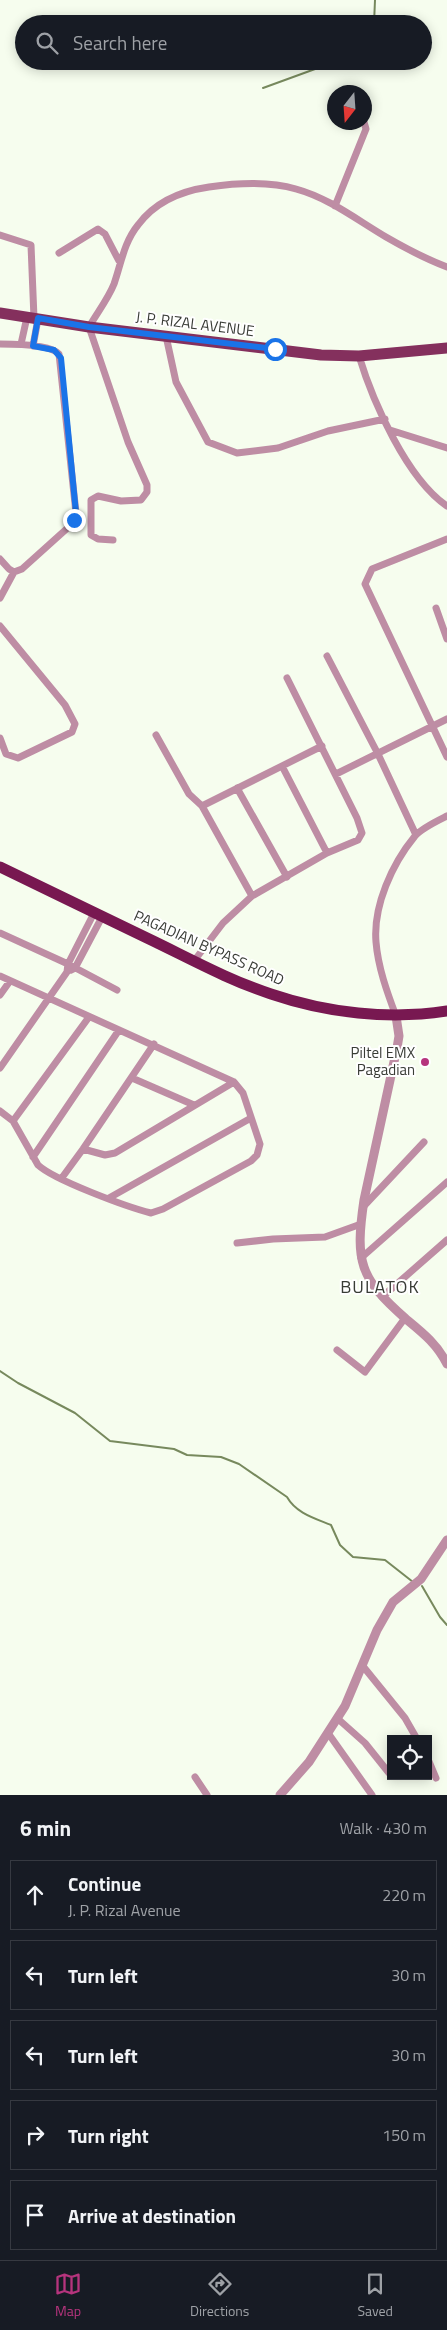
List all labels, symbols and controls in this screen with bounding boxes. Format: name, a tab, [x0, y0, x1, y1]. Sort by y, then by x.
search box	[15, 15, 432, 70]
text: Search here	[73, 28, 167, 57]
icon: search	[33, 29, 61, 57]
north arrow	[327, 85, 372, 130]
street label: J. P. RIZAL AVENUE	[135, 305, 256, 342]
route start	[264, 338, 287, 361]
route end	[63, 509, 86, 532]
street label: PAGADIAN BYPASS ROAD	[130, 904, 288, 991]
place label: Piltel EMX Pagadian	[350, 1041, 416, 1081]
marker: Piltel EMX Pagadian	[419, 1056, 431, 1068]
district label: BULATOK	[340, 1273, 420, 1300]
map controls	[387, 1735, 432, 1780]
button: locate	[387, 1735, 432, 1780]
text: 6 min	[20, 1812, 71, 1844]
text: Walk · 430 m	[339, 1816, 427, 1840]
text: Continue	[68, 1869, 141, 1898]
icon: ahead	[21, 1881, 49, 1909]
text: 220 m	[382, 1883, 426, 1907]
text: J. P. Rizal Avenue	[68, 1898, 181, 1922]
icon: left	[21, 1961, 49, 1989]
text: Turn left	[68, 1961, 138, 1990]
text: 30 m	[391, 1963, 426, 1987]
icon: left	[21, 2041, 49, 2069]
text: Turn left	[68, 2041, 138, 2070]
text: 30 m	[391, 2043, 426, 2067]
icon: right	[21, 2121, 49, 2149]
text: Turn right	[68, 2121, 149, 2150]
text: 150 m	[382, 2123, 426, 2147]
icon: arrive	[21, 2201, 49, 2229]
text: Arrive at destination	[68, 2201, 236, 2230]
tab: Map	[54, 2270, 82, 2321]
tab: Directions	[190, 2270, 249, 2321]
tab: Saved	[357, 2270, 393, 2321]

